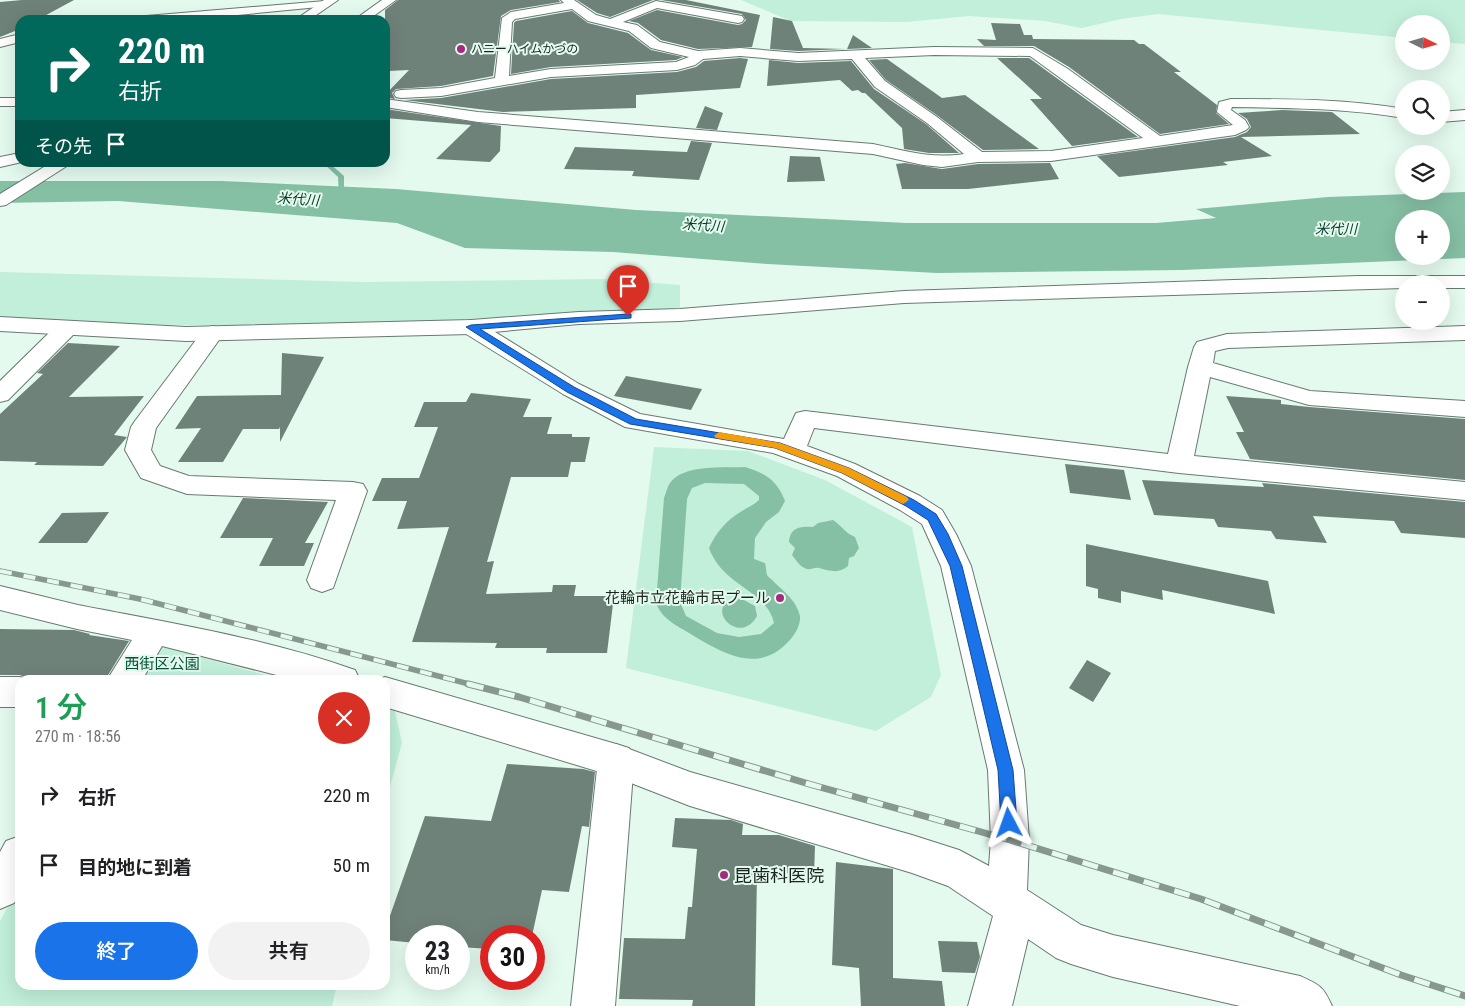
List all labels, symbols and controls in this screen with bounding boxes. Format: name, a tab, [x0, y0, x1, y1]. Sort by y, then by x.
north arrow	[1395, 15, 1450, 70]
map controls	[1395, 15, 1450, 330]
text: 220 m	[118, 31, 205, 72]
icon: right	[35, 35, 100, 100]
place label: ハニーハイムかづの	[471, 42, 578, 56]
marker: ハニーハイムかづの	[455, 43, 467, 55]
text: 右折	[118, 79, 162, 104]
button: search	[1395, 80, 1450, 135]
icon: arrive	[102, 130, 130, 158]
text: その先	[35, 135, 92, 158]
button: layers	[1395, 145, 1450, 200]
water label: 米代川	[276, 190, 322, 209]
button: +	[1395, 210, 1450, 265]
water label: 米代川	[681, 216, 727, 235]
water label: 米代川	[1315, 221, 1359, 237]
pin	[607, 265, 649, 316]
icon: arrive	[614, 272, 642, 300]
button: −	[1395, 275, 1450, 330]
place label: 花輪市立花輪市民プール	[605, 589, 770, 607]
marker: 花輪市立花輪市民プール	[774, 592, 786, 604]
park label: 西街区公園	[124, 655, 200, 673]
text: 1 分	[35, 690, 87, 725]
button: close	[318, 692, 370, 744]
text: 270 m · 18:56	[35, 727, 121, 746]
icon: right	[35, 781, 63, 809]
text: 220 m	[323, 784, 370, 807]
text: 右折	[78, 786, 116, 809]
position arrow	[982, 796, 1034, 848]
icon: arrive	[35, 851, 63, 879]
text: 50 m	[333, 854, 370, 877]
text: 目的地に到着	[78, 856, 192, 879]
place label: 昆歯科医院	[734, 865, 824, 886]
marker: 昆歯科医院	[718, 869, 730, 881]
button: 終了	[35, 922, 198, 980]
button: 共有	[208, 922, 370, 980]
speed limit sign: 30	[480, 925, 545, 990]
text: 23	[425, 937, 450, 966]
text: km/h	[425, 963, 450, 977]

